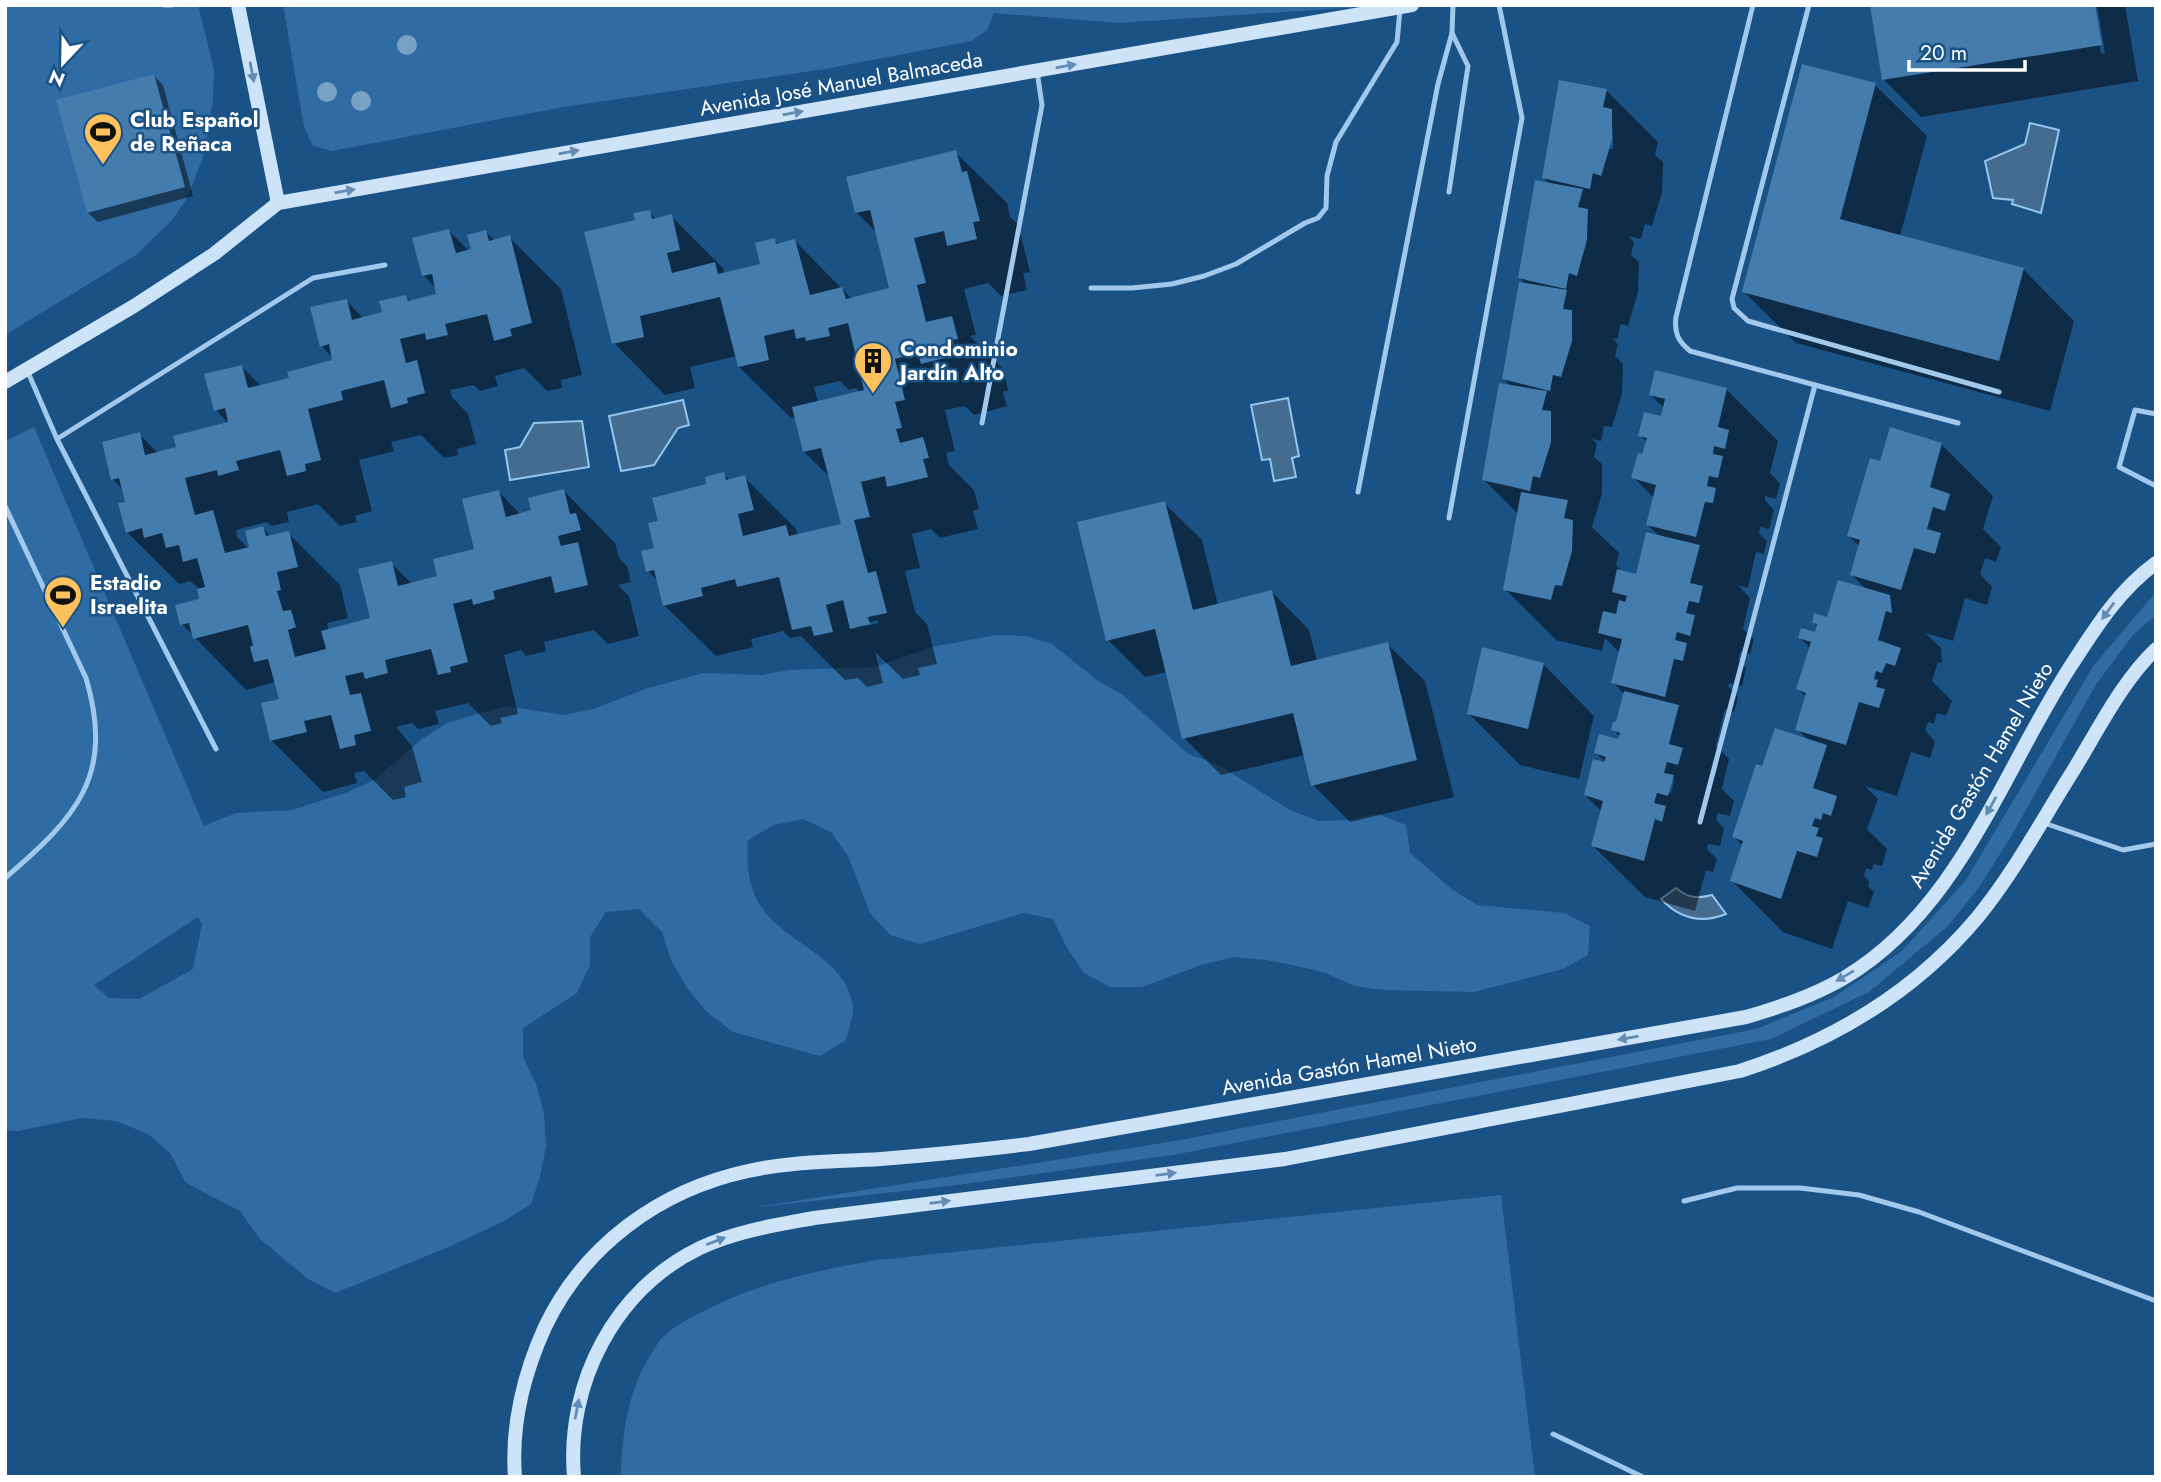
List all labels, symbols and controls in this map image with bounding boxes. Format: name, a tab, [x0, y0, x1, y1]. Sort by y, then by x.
north arrow	[28, 28, 98, 98]
scale bar	[1909, 28, 2024, 72]
text: 20 m	[1920, 38, 1967, 68]
street label: Avenida José Manuel Balmaceda	[697, 44, 985, 124]
one-way arrow	[1055, 60, 1077, 71]
one-way arrow	[246, 61, 257, 83]
text: N	[45, 63, 69, 94]
place label: Club Español de Reñaca	[130, 105, 258, 159]
one-way arrow	[782, 107, 804, 118]
sports icon: Club Español de Reñaca	[82, 111, 124, 166]
one-way arrow	[558, 146, 580, 157]
one-way arrow	[334, 185, 356, 196]
place label: Condominio Jardín Alto	[896, 334, 1018, 388]
building icon: Condominio Jardín Alto	[852, 340, 894, 395]
place label: Estadio Israelita	[90, 568, 168, 622]
sports icon: Estadio Israelita	[42, 574, 84, 629]
one-way arrow	[2101, 602, 2115, 620]
street label: Avenida Gastón Hamel Nieto	[1902, 656, 2060, 894]
one-way arrow	[1985, 796, 1997, 816]
one-way arrow	[1835, 970, 1854, 983]
street label: Avenida Gastón Hamel Nieto	[1219, 1029, 1479, 1103]
one-way arrow	[1617, 1033, 1639, 1044]
one-way arrow	[1155, 1169, 1177, 1180]
one-way arrow	[929, 1197, 951, 1208]
one-way arrow	[706, 1236, 727, 1247]
one-way arrow	[572, 1398, 583, 1420]

